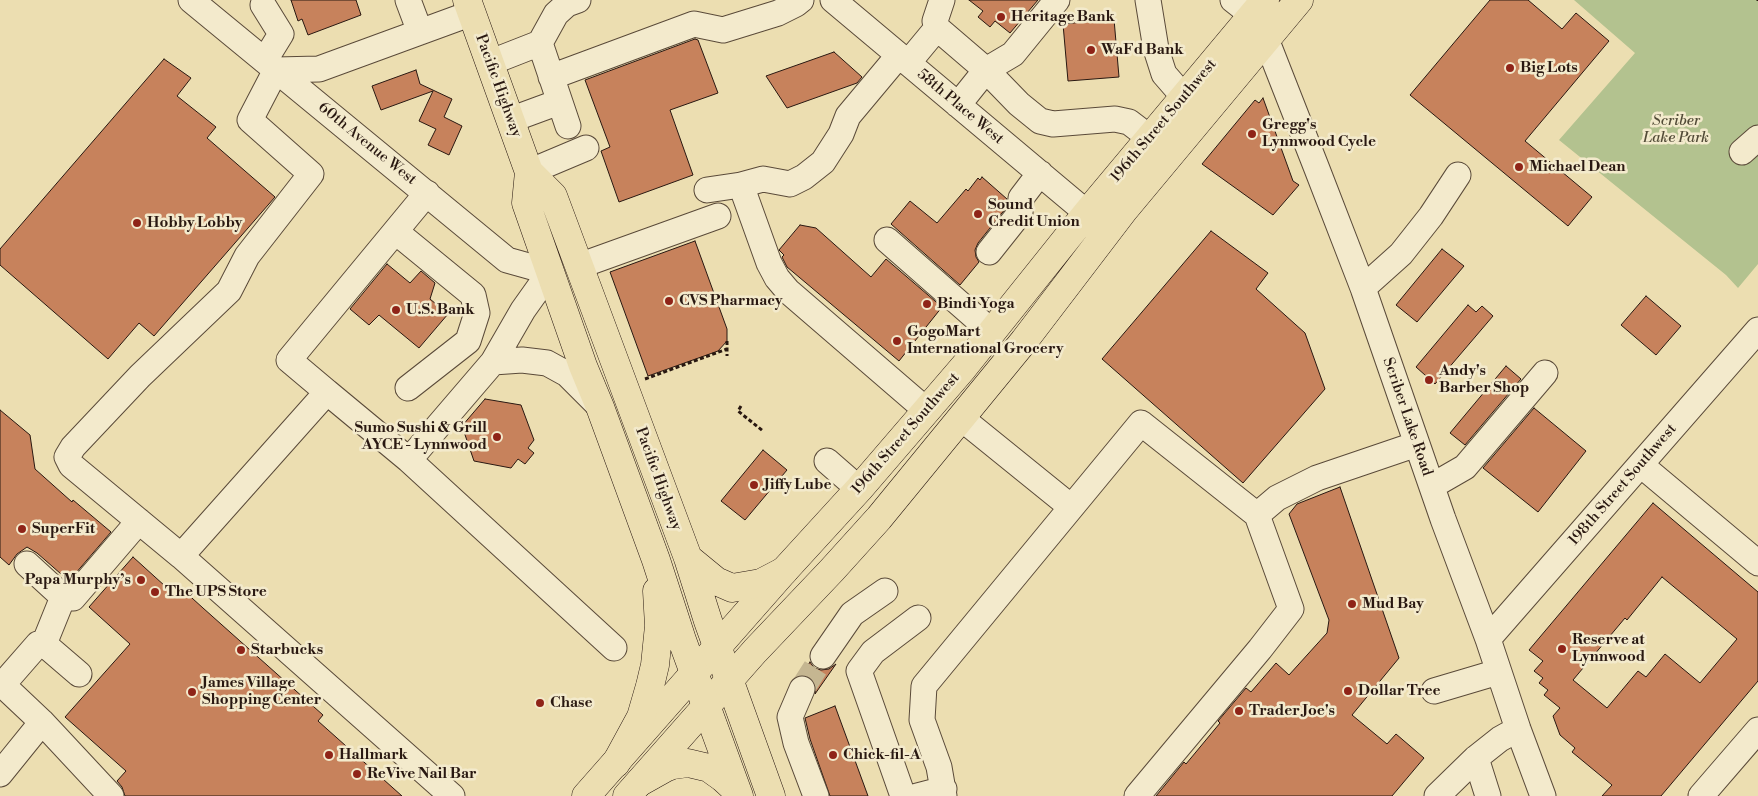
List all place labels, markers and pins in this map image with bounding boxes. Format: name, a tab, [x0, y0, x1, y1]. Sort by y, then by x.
place label: Heritage Bank	[1011, 8, 1115, 26]
marker: Heritage Bank	[995, 11, 1007, 23]
place label: WaFd Bank	[1101, 41, 1183, 59]
marker: WaFd Bank	[1085, 44, 1097, 56]
place label: Big Lots	[1520, 59, 1578, 77]
marker: Big Lots	[1504, 62, 1516, 74]
place label: Gregg's Lynnwood Cycle	[1262, 116, 1376, 151]
marker: Gregg's Lynnwood Cycle	[1246, 128, 1258, 140]
place label: Michael Dean	[1529, 158, 1626, 176]
marker: Michael Dean	[1513, 161, 1525, 173]
place label: Sound Credit Union	[988, 196, 1080, 231]
marker: Sound Credit Union	[972, 208, 984, 220]
place label: Hobby Lobby	[147, 214, 242, 232]
marker: Hobby Lobby	[131, 217, 143, 229]
place label: CVS Pharmacy	[679, 292, 783, 310]
marker: CVS Pharmacy	[663, 295, 675, 307]
place label: Bindi Yoga	[937, 295, 1015, 313]
marker: Bindi Yoga	[921, 298, 933, 310]
place label: U.S. Bank	[406, 301, 475, 319]
marker: U.S. Bank	[390, 304, 402, 316]
place label: GogoMart International Grocery	[907, 323, 1063, 358]
marker: GogoMart International Grocery	[891, 335, 903, 347]
place label: Andy's Barber Shop	[1439, 362, 1529, 397]
marker: Andy's Barber Shop	[1423, 374, 1435, 386]
place label: Sumo Sushi & Grill AYCE - Lynnwood	[354, 419, 487, 454]
marker: Sumo Sushi & Grill AYCE - Lynnwood	[491, 431, 503, 443]
place label: Jiffy Lube	[764, 476, 831, 494]
marker: Jiffy Lube	[748, 479, 760, 491]
place label: SuperFit	[32, 520, 95, 538]
marker: SuperFit	[16, 523, 28, 535]
place label: Papa Murphy’s	[25, 571, 131, 589]
marker: Papa Murphy’s	[135, 574, 147, 586]
place label: The UPS Store	[165, 583, 267, 601]
marker: The UPS Store	[149, 586, 161, 598]
place label: Mud Bay	[1362, 595, 1424, 613]
marker: Mud Bay	[1346, 598, 1358, 610]
place label: Reserve at Lynnwood	[1572, 631, 1645, 666]
place label: Starbucks	[251, 641, 323, 659]
marker: Reserve at Lynnwood	[1556, 643, 1568, 655]
marker: Starbucks	[235, 644, 247, 656]
place label: James Village Shopping Center	[202, 674, 321, 709]
place label: Dollar Tree	[1358, 682, 1440, 700]
marker: Dollar Tree	[1342, 685, 1354, 697]
marker: James Village Shopping Center	[186, 686, 198, 698]
place label: Chase	[550, 694, 593, 712]
marker: Chase	[534, 697, 546, 709]
place label: Trader Joe's	[1249, 702, 1335, 720]
marker: Trader Joe's	[1233, 705, 1245, 717]
place label: Hallmark	[339, 746, 408, 764]
place label: Chick-fil-A	[843, 746, 920, 764]
marker: Hallmark	[323, 749, 335, 761]
marker: Chick-fil-A	[827, 749, 839, 761]
place label: ReVive Nail Bar	[367, 765, 477, 783]
marker: ReVive Nail Bar	[351, 768, 363, 780]

